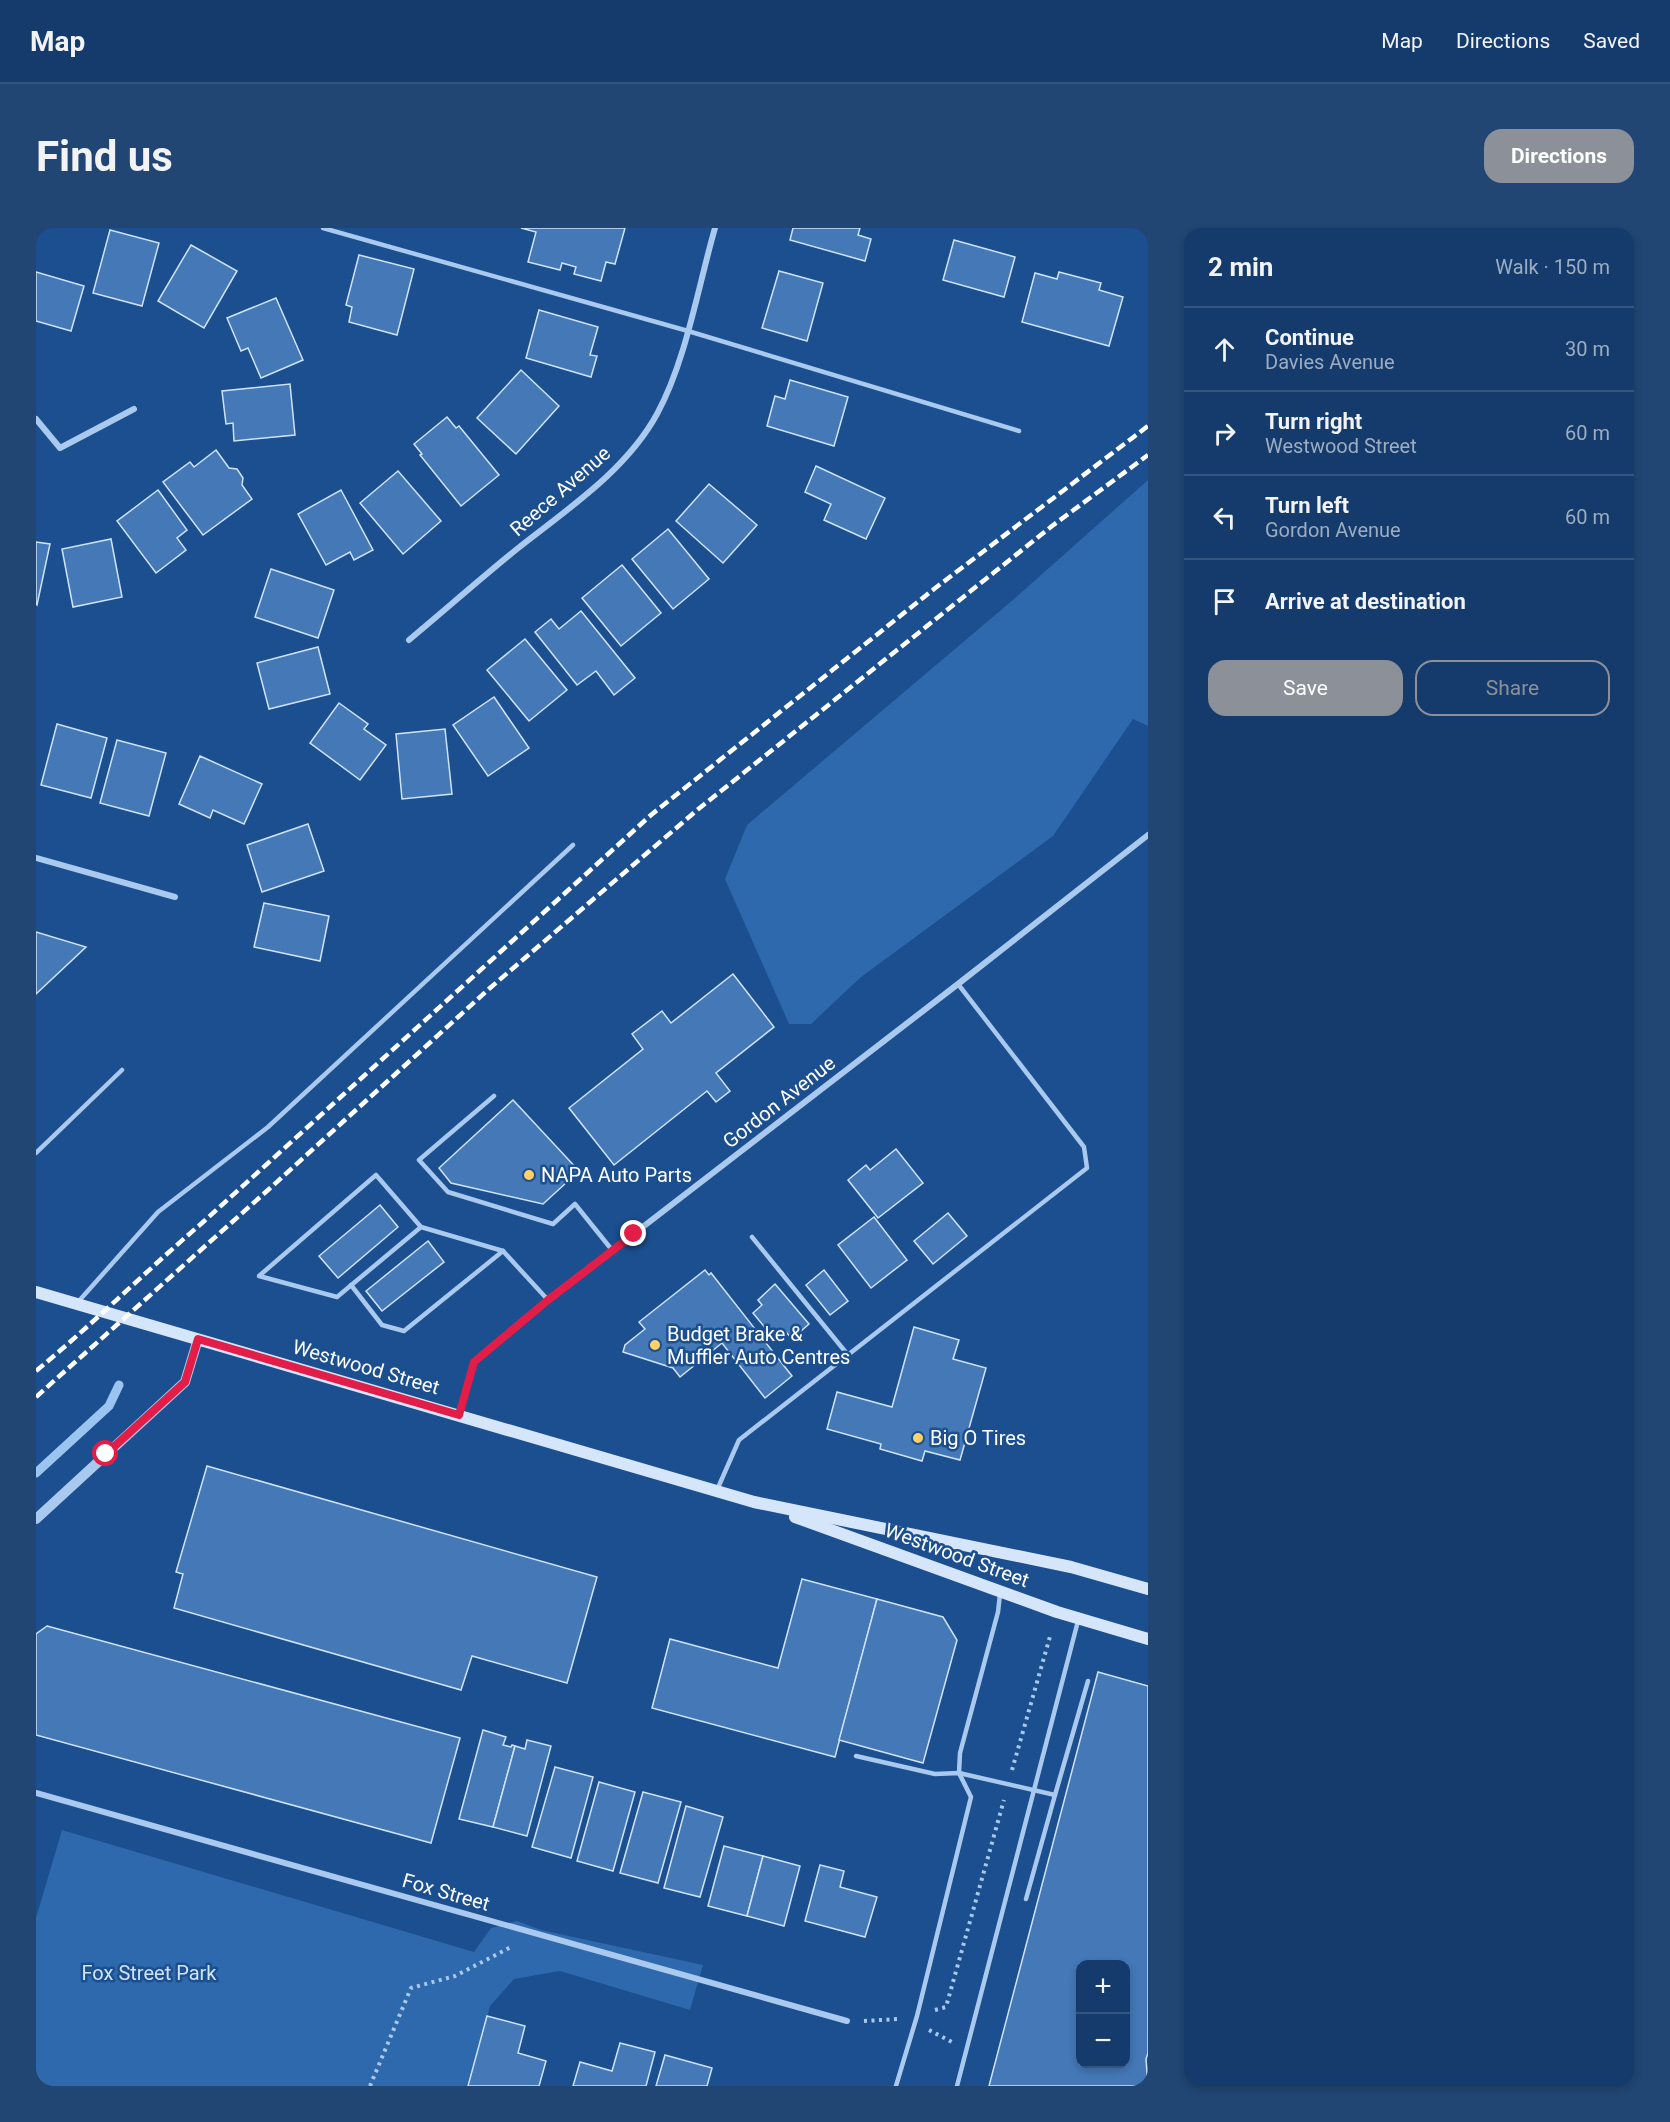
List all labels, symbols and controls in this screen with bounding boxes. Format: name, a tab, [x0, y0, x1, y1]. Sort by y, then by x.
text: Map	[30, 25, 85, 58]
text: Map	[1381, 29, 1423, 53]
text: Directions	[1456, 29, 1550, 53]
text: Saved	[1583, 29, 1640, 53]
button: Directions	[1484, 129, 1634, 183]
text: Find us	[36, 132, 173, 181]
text: 2 min	[1208, 252, 1273, 282]
text: Walk · 150 m	[1495, 255, 1610, 279]
text: Continue	[1265, 325, 1354, 350]
icon: ahead	[1208, 333, 1241, 366]
text: 30 m	[1565, 337, 1610, 361]
text: Davies Avenue	[1265, 350, 1395, 374]
text: Turn right	[1265, 409, 1362, 434]
icon: right	[1208, 417, 1241, 450]
text: 60 m	[1565, 421, 1610, 445]
text: Westwood Street	[1265, 434, 1417, 458]
street label: Reece Avenue	[505, 441, 615, 541]
text: Turn left	[1265, 493, 1349, 518]
icon: left	[1208, 501, 1241, 534]
text: 60 m	[1565, 505, 1610, 529]
text: Gordon Avenue	[1265, 518, 1401, 542]
icon: arrive	[1208, 585, 1241, 618]
text: Arrive at destination	[1265, 589, 1466, 614]
button: Save	[1208, 660, 1403, 716]
button: Share	[1415, 660, 1610, 716]
street label: Gordon Avenue	[718, 1051, 840, 1153]
place label: NAPA Auto Parts	[541, 1163, 692, 1187]
marker: NAPA Auto Parts	[522, 1168, 536, 1182]
route end	[620, 1220, 646, 1246]
place label: Budget Brake & Muffler Auto Centres	[667, 1322, 850, 1369]
street label: Westwood Street	[290, 1335, 442, 1399]
marker: Budget Brake & Muffler Auto Centres	[648, 1338, 662, 1352]
place label: Big O Tires	[930, 1426, 1026, 1450]
marker: Big O Tires	[911, 1431, 925, 1445]
route start	[92, 1440, 118, 1466]
street label: Westwood Street	[882, 1518, 1032, 1592]
street label: Fox Street	[400, 1868, 492, 1916]
map controls	[1076, 1960, 1130, 2068]
button: +	[1076, 1960, 1130, 2014]
park label: Fox Street Park	[82, 1961, 217, 1985]
button: −	[1076, 2014, 1130, 2068]

